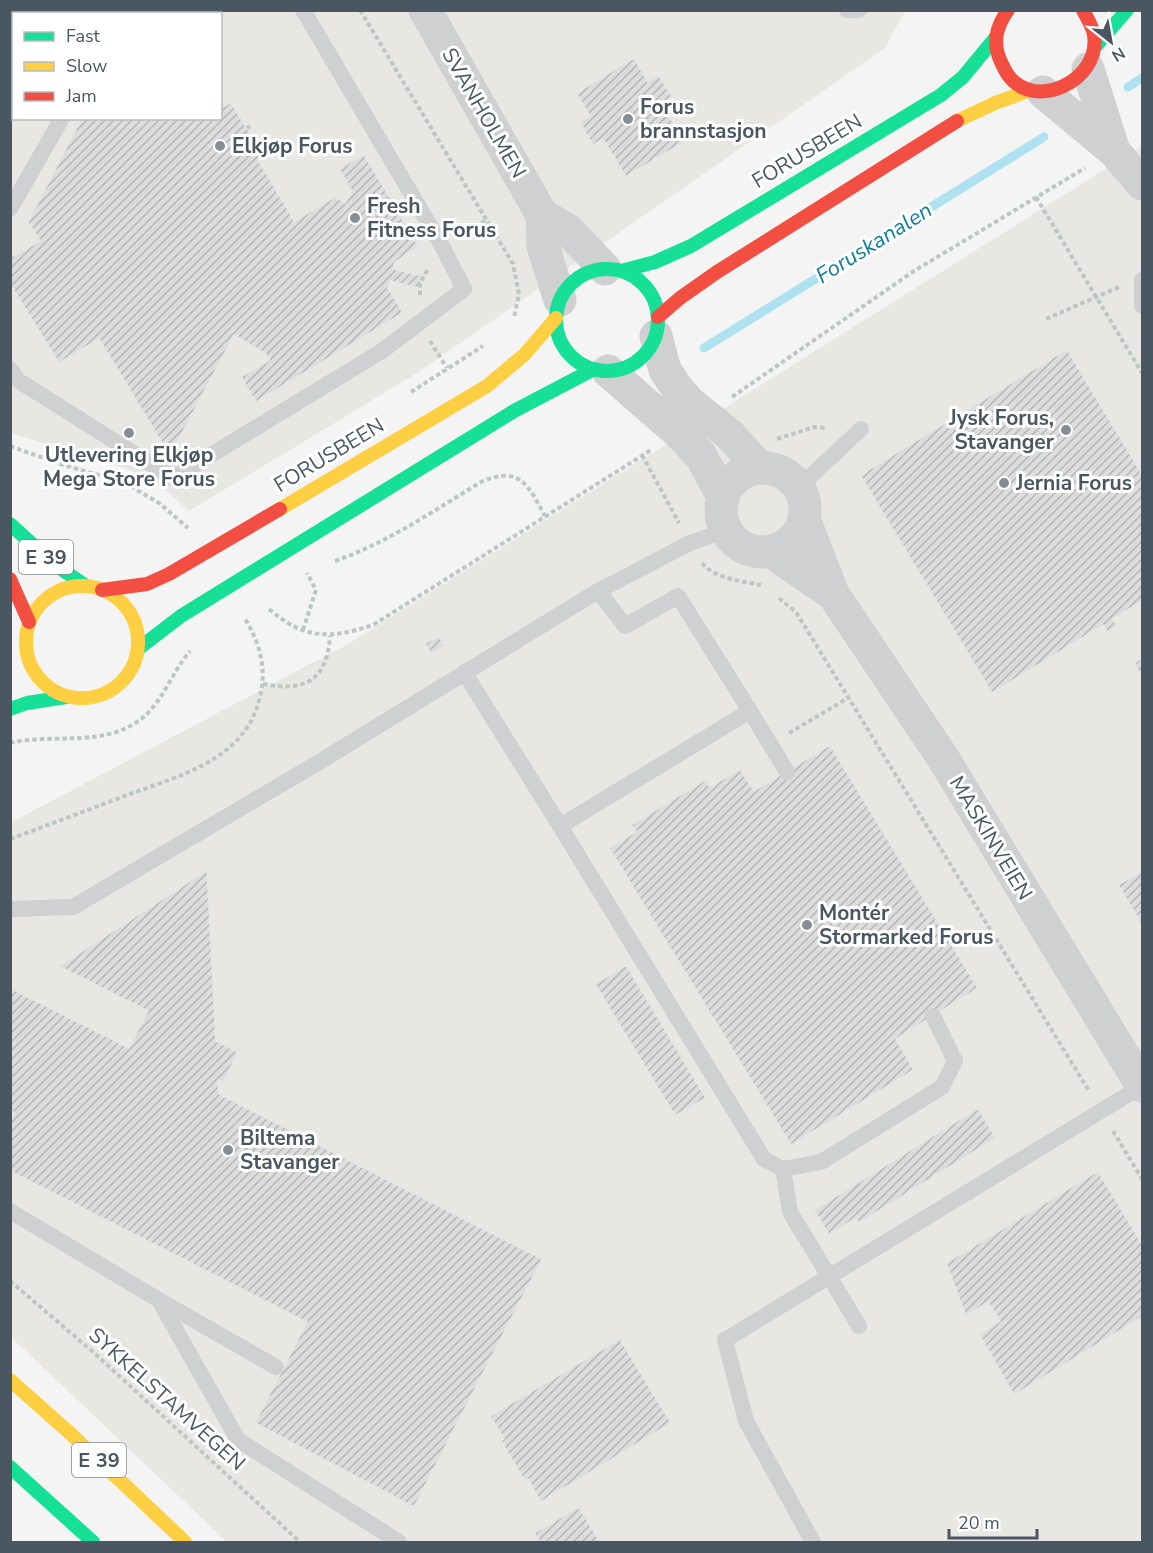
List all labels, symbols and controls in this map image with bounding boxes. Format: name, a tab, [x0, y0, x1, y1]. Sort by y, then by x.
legend	[12, 12, 222, 120]
north arrow	[1081, 12, 1141, 72]
text: Fast	[66, 24, 101, 48]
text: N	[1107, 41, 1129, 67]
street label: SVANHOLMEN	[435, 43, 533, 183]
text: Slow	[66, 54, 107, 78]
text: Jam	[65, 84, 97, 108]
place label: Forus brannstasjon	[640, 93, 767, 145]
street label: FORUSBEEN	[747, 107, 867, 195]
marker: Forus brannstasjon	[621, 112, 635, 126]
place label: Elkjøp Forus	[232, 132, 352, 160]
marker: Elkjøp Forus	[213, 139, 227, 153]
place label: Fresh Fitness Forus	[367, 192, 496, 244]
water label: Foruskanalen	[810, 195, 938, 291]
marker: Fresh Fitness Forus	[348, 211, 362, 225]
place label: Jysk Forus, Stavanger	[948, 404, 1055, 456]
street label: FORUSBEEN	[269, 411, 389, 499]
marker: Jysk Forus, Stavanger	[1059, 423, 1073, 437]
marker: Utlevering Elkjøp Mega Store Forus	[122, 426, 136, 440]
place label: Utlevering Elkjøp Mega Store Forus	[43, 441, 215, 493]
place label: Jernia Forus	[1015, 469, 1132, 497]
marker: Jernia Forus	[997, 476, 1011, 490]
road number: E 39	[19, 540, 73, 574]
street label: MASKINVEIEN	[943, 771, 1039, 905]
place label: Montér Stormarked Forus	[819, 899, 993, 951]
marker: Montér Stormarked Forus	[800, 918, 814, 932]
place label: Biltema Stavanger	[240, 1124, 340, 1176]
marker: Biltema Stavanger	[221, 1143, 235, 1157]
street label: SYKKELSTAMVEGEN	[83, 1321, 251, 1477]
road number: E 39	[72, 1443, 126, 1477]
scale bar	[949, 1502, 1038, 1540]
text: 20 m	[958, 1511, 1000, 1535]

